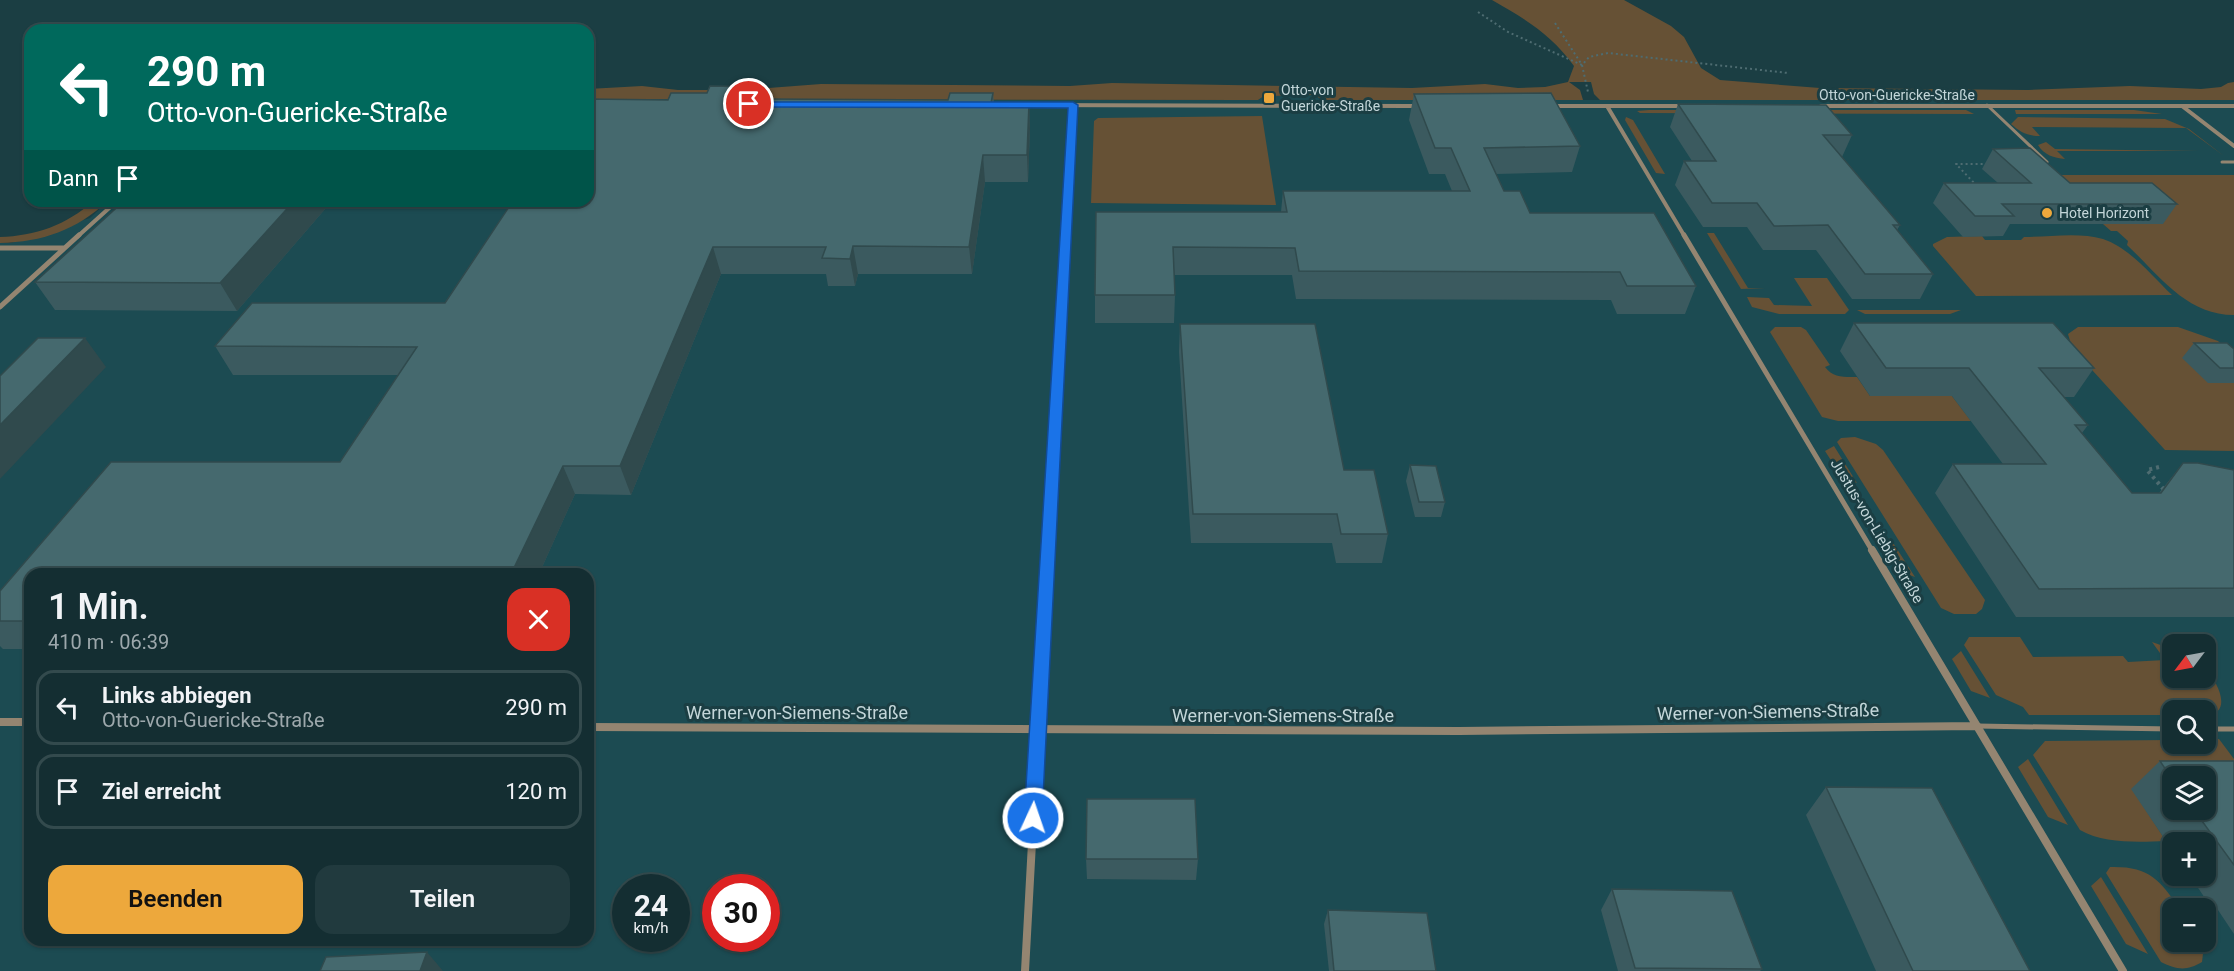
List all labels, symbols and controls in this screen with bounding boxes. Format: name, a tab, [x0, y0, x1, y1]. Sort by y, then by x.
text: 290 m	[147, 47, 266, 96]
icon: left	[48, 48, 126, 126]
pin	[723, 78, 774, 129]
place label: Otto-von Guericke-Straße	[1281, 82, 1380, 114]
icon: arrive	[732, 87, 765, 120]
street label: Otto-von-Guericke-Straße	[1819, 87, 1975, 103]
marker: Otto-von Guericke-Straße	[1262, 91, 1276, 105]
text: Otto-von-Guericke-Straße	[147, 97, 448, 129]
icon: arrive	[111, 162, 144, 195]
text: Dann	[48, 166, 99, 191]
place label: Hotel Horizont	[2059, 205, 2150, 221]
marker: Hotel Horizont	[2040, 206, 2054, 220]
street label: Justus-von-Liebig-Straße	[1827, 455, 1927, 607]
text: 1 Min.	[48, 586, 149, 628]
button: close	[507, 588, 570, 651]
text: 410 m · 06:39	[48, 630, 169, 654]
north arrow	[2162, 634, 2216, 688]
map controls	[2162, 634, 2216, 952]
text: Links abbiegen	[102, 683, 252, 708]
icon: left	[51, 691, 84, 724]
text: 290 m	[505, 695, 567, 720]
street label: Werner-von-Siemens-Straße	[1657, 699, 1879, 724]
button: search	[2162, 700, 2216, 754]
street label: Werner-von-Siemens-Straße	[686, 702, 908, 723]
street label: Werner-von-Siemens-Straße	[1172, 705, 1394, 726]
text: Otto-von-Guericke-Straße	[102, 708, 325, 732]
button: layers	[2162, 766, 2216, 820]
icon: arrive	[51, 775, 84, 808]
text: Ziel erreicht	[102, 779, 221, 804]
text: 120 m	[505, 779, 567, 804]
position arrow	[1001, 786, 1065, 850]
button: +	[2162, 832, 2216, 886]
button: Beenden	[48, 865, 303, 934]
button: Teilen	[315, 865, 570, 934]
speed limit sign: 30	[702, 874, 780, 952]
text: 24	[634, 888, 668, 923]
button: −	[2162, 898, 2216, 952]
text: km/h	[633, 919, 669, 937]

